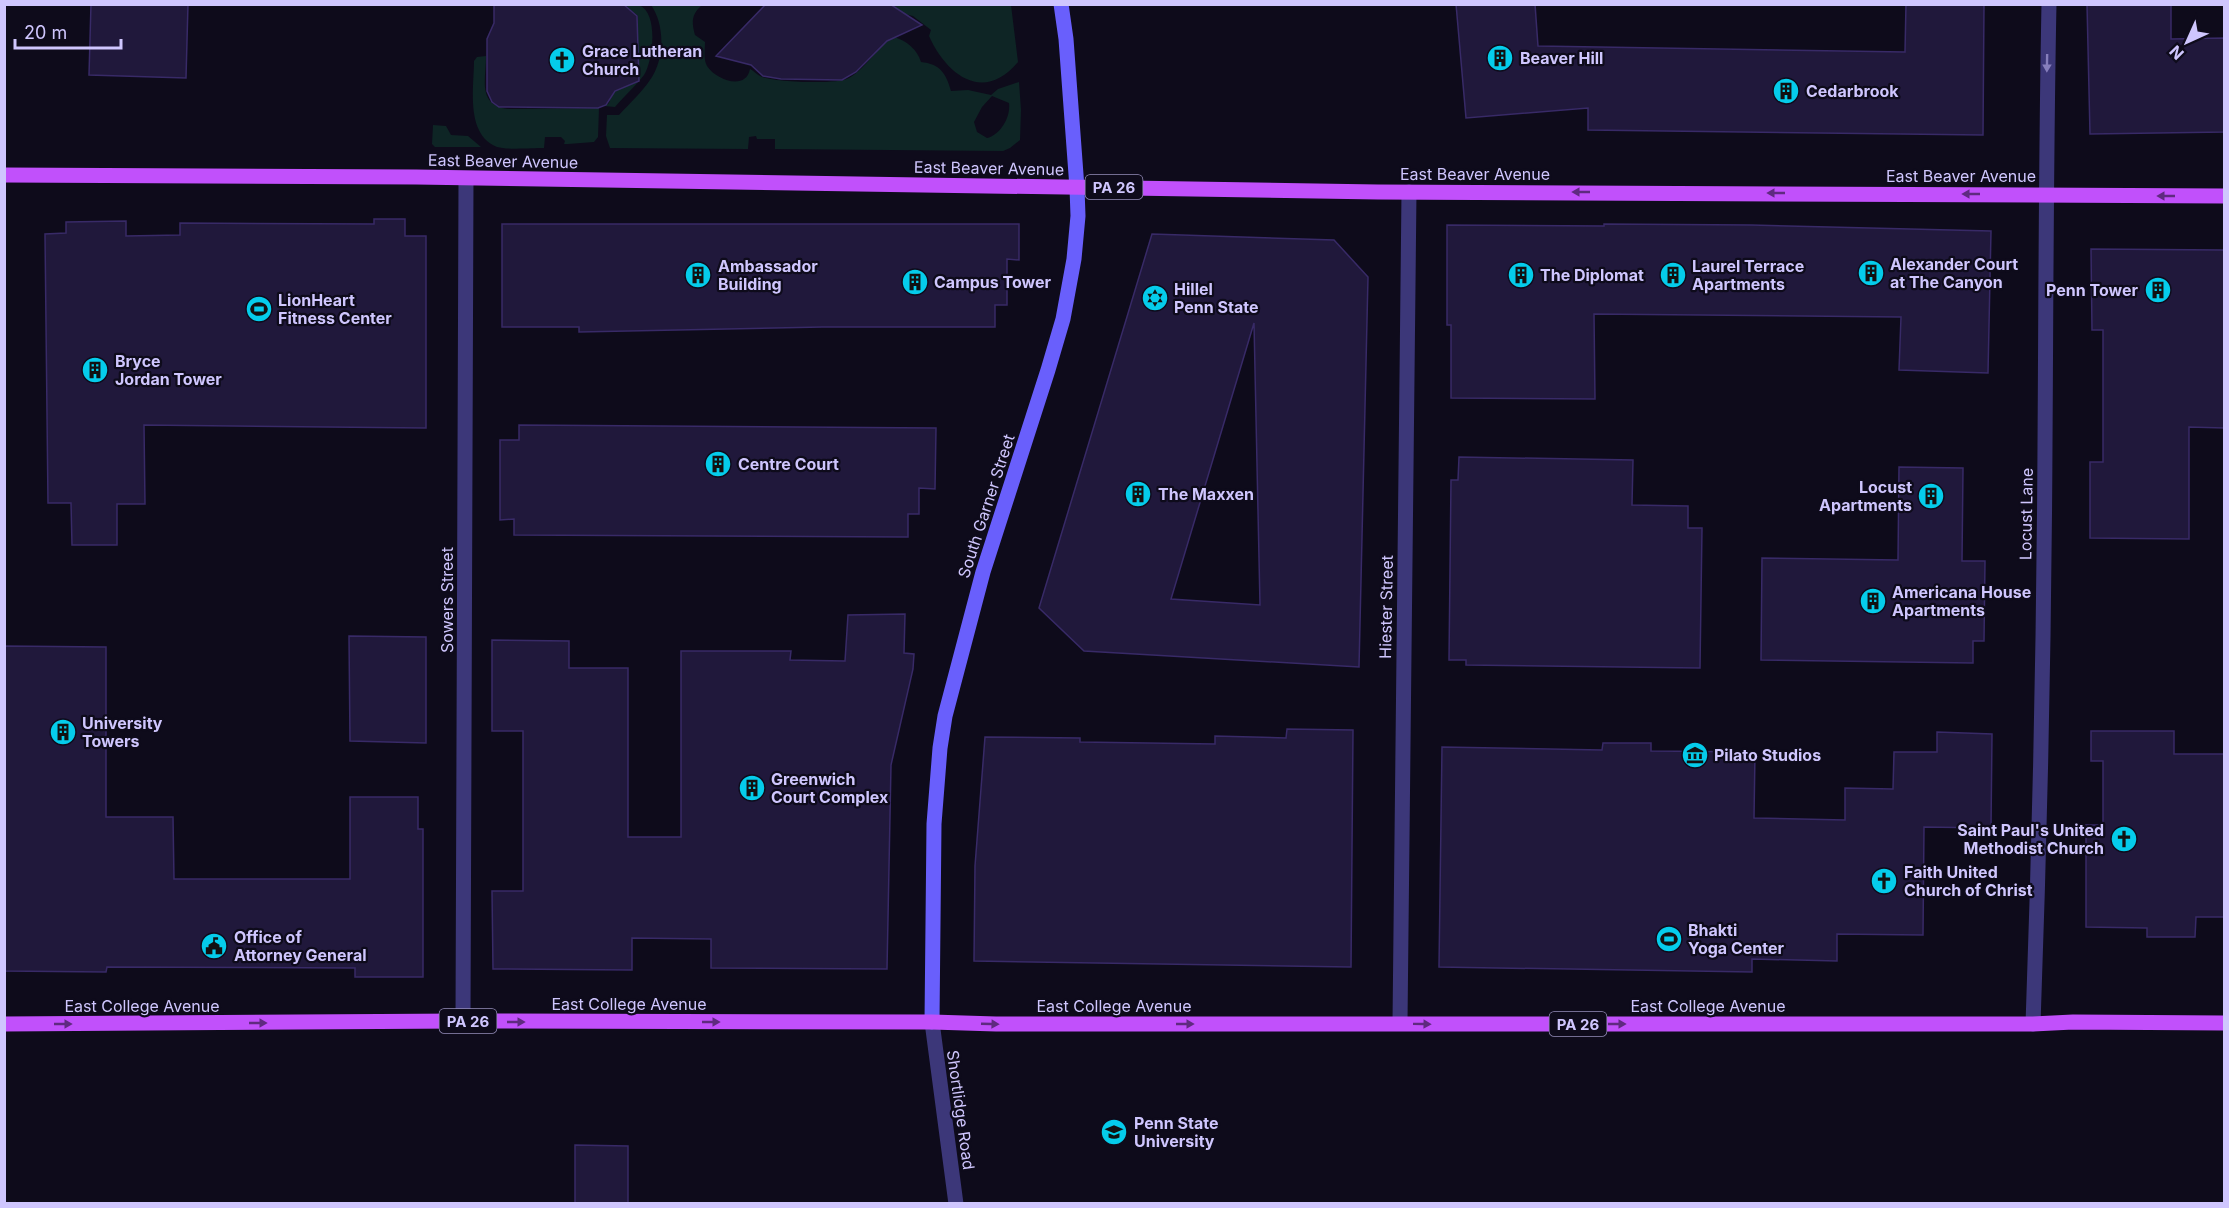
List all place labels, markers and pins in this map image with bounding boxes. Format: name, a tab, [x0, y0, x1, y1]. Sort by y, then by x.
place label: Grace Lutheran Church	[582, 41, 702, 79]
building icon: Beaver Hill	[1485, 43, 1515, 73]
church icon: Grace Lutheran Church	[547, 45, 577, 75]
place label: Beaver Hill	[1520, 48, 1603, 68]
building icon: Cedarbrook	[1771, 76, 1801, 106]
place label: Cedarbrook	[1806, 81, 1899, 101]
place label: Alexander Court at The Canyon	[1890, 254, 2018, 292]
place label: Ambassador Building	[718, 256, 818, 294]
place label: Laurel Terrace Apartments	[1692, 256, 1804, 294]
building icon: Alexander Court at The Canyon	[1856, 258, 1886, 288]
building icon: Ambassador Building	[683, 260, 713, 290]
building icon: The Diplomat	[1506, 260, 1536, 290]
building icon: Laurel Terrace Apartments	[1658, 260, 1688, 290]
place label: The Diplomat	[1540, 265, 1644, 285]
building icon: Campus Tower	[900, 267, 930, 297]
place label: Campus Tower	[934, 272, 1051, 292]
building icon: Penn Tower	[2143, 275, 2173, 305]
place label: Hillel Penn State	[1174, 279, 1258, 317]
place label: Penn Tower	[2046, 280, 2138, 300]
synagogue icon: Hillel Penn State	[1140, 283, 1170, 313]
place label: LionHeart Fitness Center	[278, 290, 392, 328]
sports icon: LionHeart Fitness Center	[244, 294, 274, 324]
place label: Bryce Jordan Tower	[115, 351, 222, 389]
building icon: Bryce Jordan Tower	[80, 355, 110, 385]
building icon: Centre Court	[703, 449, 733, 479]
place label: Centre Court	[738, 454, 839, 474]
place label: Locust Apartments	[1819, 477, 1912, 515]
building icon: The Maxxen	[1123, 479, 1153, 509]
building icon: Locust Apartments	[1916, 481, 1946, 511]
place label: The Maxxen	[1158, 484, 1254, 504]
place label: Americana House Apartments	[1892, 582, 2031, 620]
building icon: Americana House Apartments	[1858, 586, 1888, 616]
place label: University Towers	[82, 713, 163, 751]
building icon: University Towers	[48, 717, 78, 747]
museum icon: Pilato Studios	[1680, 740, 1710, 770]
place label: Pilato Studios	[1714, 745, 1821, 765]
place label: Greenwich Court Complex	[771, 769, 888, 807]
building icon: Greenwich Court Complex	[737, 773, 767, 803]
place label: Saint Paul's United Methodist Church	[1957, 820, 2104, 858]
church icon: Saint Paul's United Methodist Church	[2109, 824, 2139, 854]
place label: Faith United Church of Christ	[1904, 862, 2033, 900]
church icon: Faith United Church of Christ	[1869, 866, 1899, 896]
place label: Bhakti Yoga Center	[1688, 920, 1785, 958]
sports icon: Bhakti Yoga Center	[1654, 924, 1684, 954]
place label: Office of Attorney General	[234, 927, 367, 965]
public building icon: Office of Attorney General	[199, 931, 229, 961]
place label: Penn State University	[1134, 1113, 1218, 1151]
school or university icon: Penn State University	[1099, 1117, 1129, 1147]

